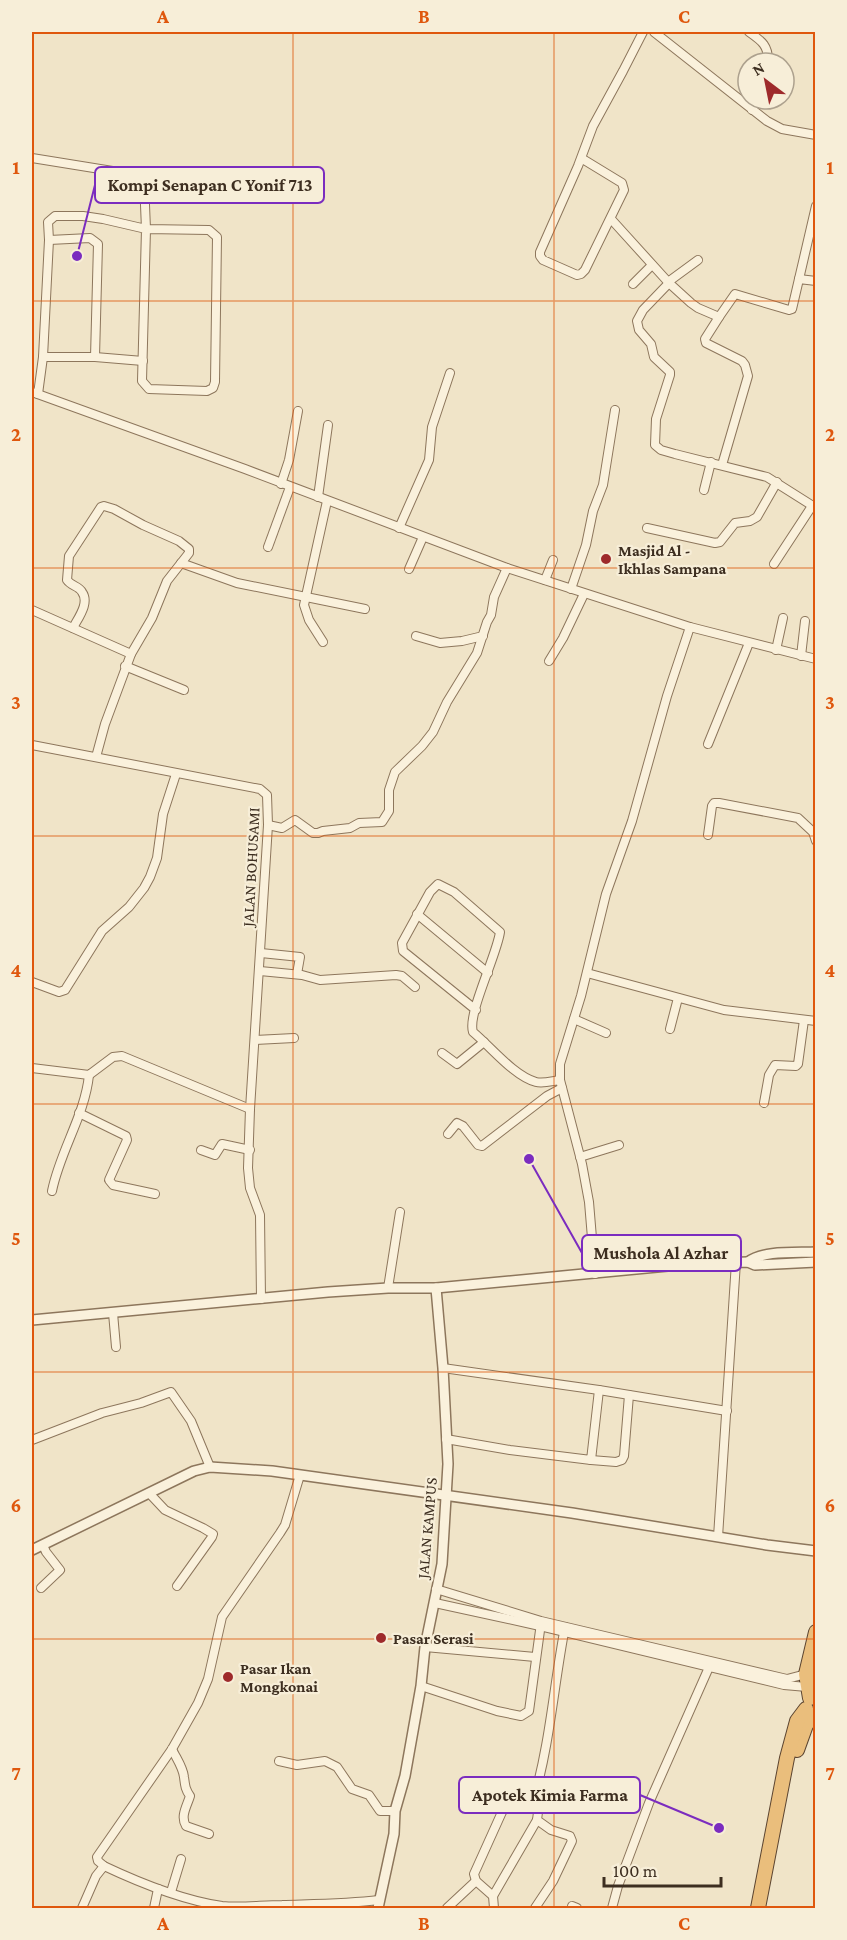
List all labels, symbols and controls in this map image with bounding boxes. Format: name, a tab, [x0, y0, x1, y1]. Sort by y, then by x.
text: A	[156, 5, 170, 27]
text: B	[418, 5, 430, 27]
text: C	[678, 5, 690, 27]
north arrow	[736, 51, 796, 111]
text: N	[749, 59, 768, 79]
text: 1	[12, 156, 20, 178]
text: 1	[826, 156, 834, 178]
callout: Kompi Senapan C Yonif 713	[95, 167, 324, 203]
text: Kompi Senapan C Yonif 713	[107, 175, 313, 195]
text: 2	[11, 423, 21, 445]
text: 2	[825, 423, 835, 445]
place label: Masjid Al - Ikhlas Sampana	[618, 542, 726, 577]
marker: Masjid Al - Ikhlas Sampana	[599, 552, 613, 566]
text: 3	[11, 691, 21, 713]
text: 3	[825, 691, 835, 713]
street label: JALAN BOHUSAMI	[239, 807, 264, 929]
text: 4	[11, 959, 22, 981]
text: 4	[825, 959, 836, 981]
text: 5	[11, 1227, 21, 1249]
text: 5	[825, 1227, 835, 1249]
callout: Mushola Al Azhar	[582, 1235, 741, 1271]
text: Mushola Al Azhar	[593, 1243, 729, 1263]
street label: JALAN KAMPUS	[414, 1477, 441, 1581]
text: 6	[11, 1494, 21, 1516]
text: 6	[825, 1494, 835, 1516]
place label: Pasar Serasi	[393, 1630, 474, 1647]
marker: Pasar Serasi	[374, 1631, 388, 1645]
place label: Pasar Ikan Mongkonai	[240, 1660, 318, 1695]
marker: Pasar Ikan Mongkonai	[221, 1670, 235, 1684]
text: 7	[11, 1762, 21, 1784]
text: 7	[825, 1762, 835, 1784]
callout: Apotek Kimia Farma	[459, 1777, 640, 1813]
text: Apotek Kimia Farma	[471, 1785, 628, 1805]
scale bar	[604, 1850, 721, 1888]
text: 100 m	[613, 1861, 658, 1881]
text: A	[156, 1912, 170, 1934]
text: B	[418, 1912, 430, 1934]
text: C	[678, 1912, 690, 1934]

